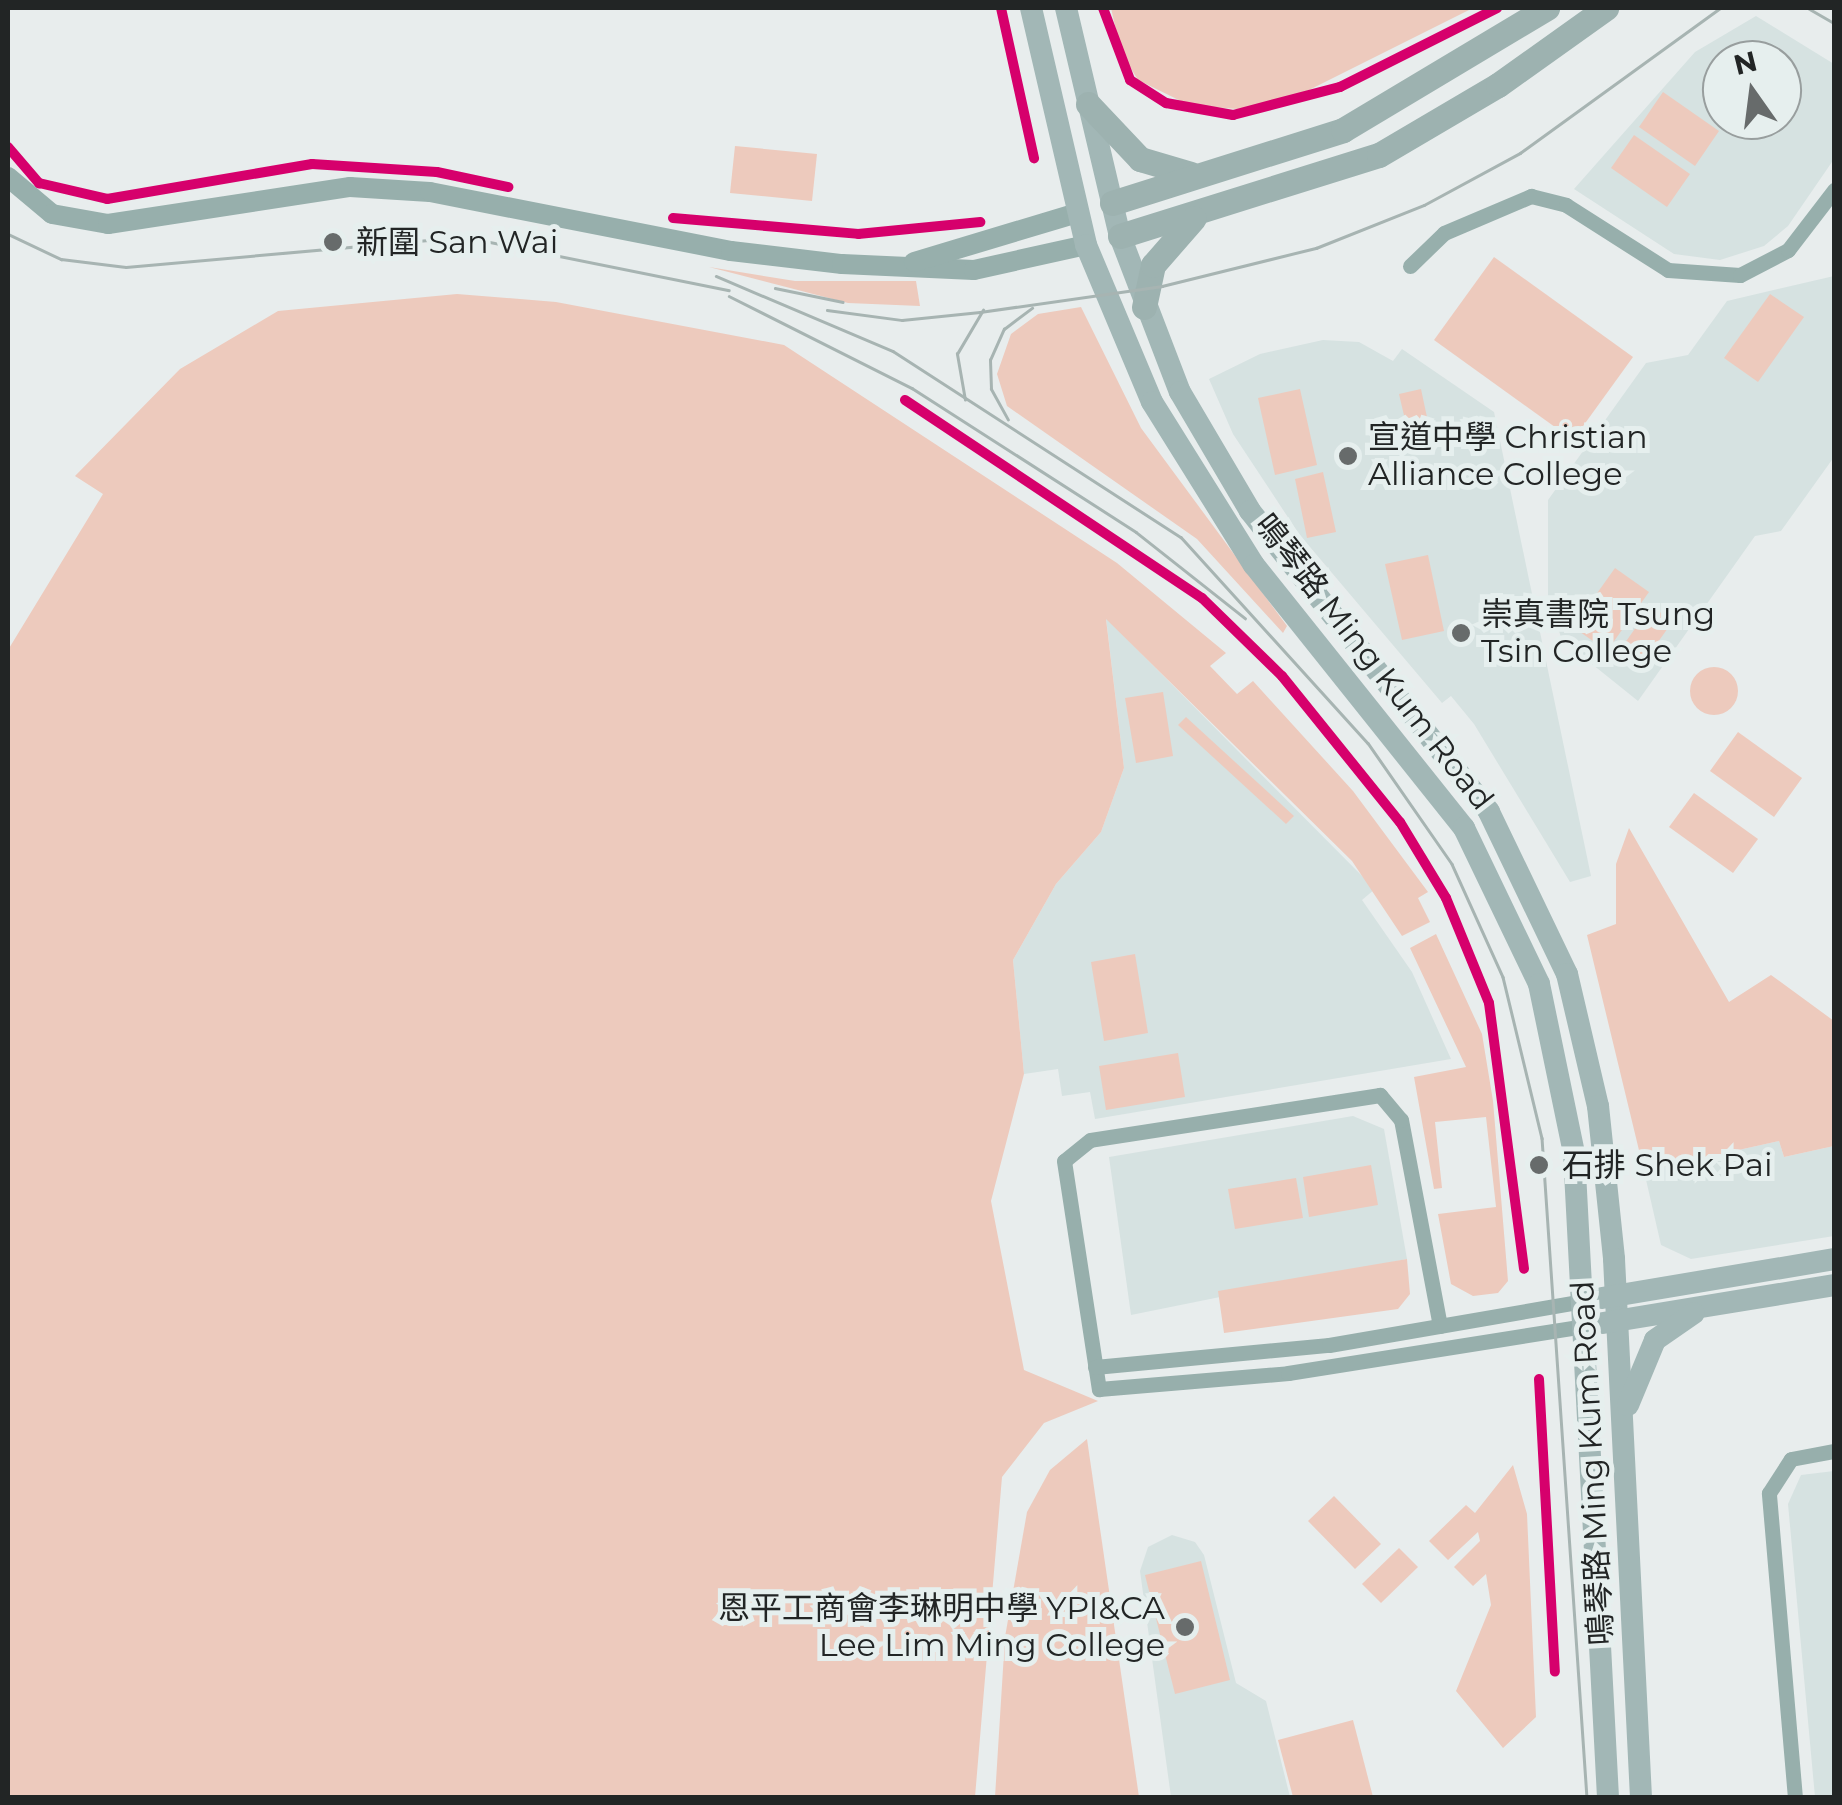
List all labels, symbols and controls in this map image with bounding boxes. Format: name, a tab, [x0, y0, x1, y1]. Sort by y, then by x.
north arrow	[1702, 40, 1802, 140]
text: N	[1730, 44, 1760, 82]
place label: 新圍 San Wai	[356, 223, 558, 261]
marker: 新圍 San Wai	[320, 229, 346, 255]
place label: 宣道中學 Christian Alliance College	[1368, 419, 1648, 494]
marker: 宣道中學 Christian Alliance College	[1337, 445, 1359, 467]
street label: 鳴琴路 Ming Kum Road	[1246, 506, 1502, 818]
place label: 崇真書院 Tsung Tsin College	[1481, 596, 1715, 671]
marker: 崇真書院 Tsung Tsin College	[1450, 622, 1472, 644]
place label: 石排 Shek Pai	[1562, 1146, 1773, 1184]
marker: 石排 Shek Pai	[1526, 1152, 1552, 1178]
street label: 鳴琴路 Ming Kum Road	[1563, 1280, 1621, 1646]
place label: 恩平工商會李琳明中學 YPI&CA Lee Lim Ming College	[718, 1590, 1165, 1665]
marker: 恩平工商會李琳明中學 YPI&CA Lee Lim Ming College	[1174, 1616, 1196, 1638]

